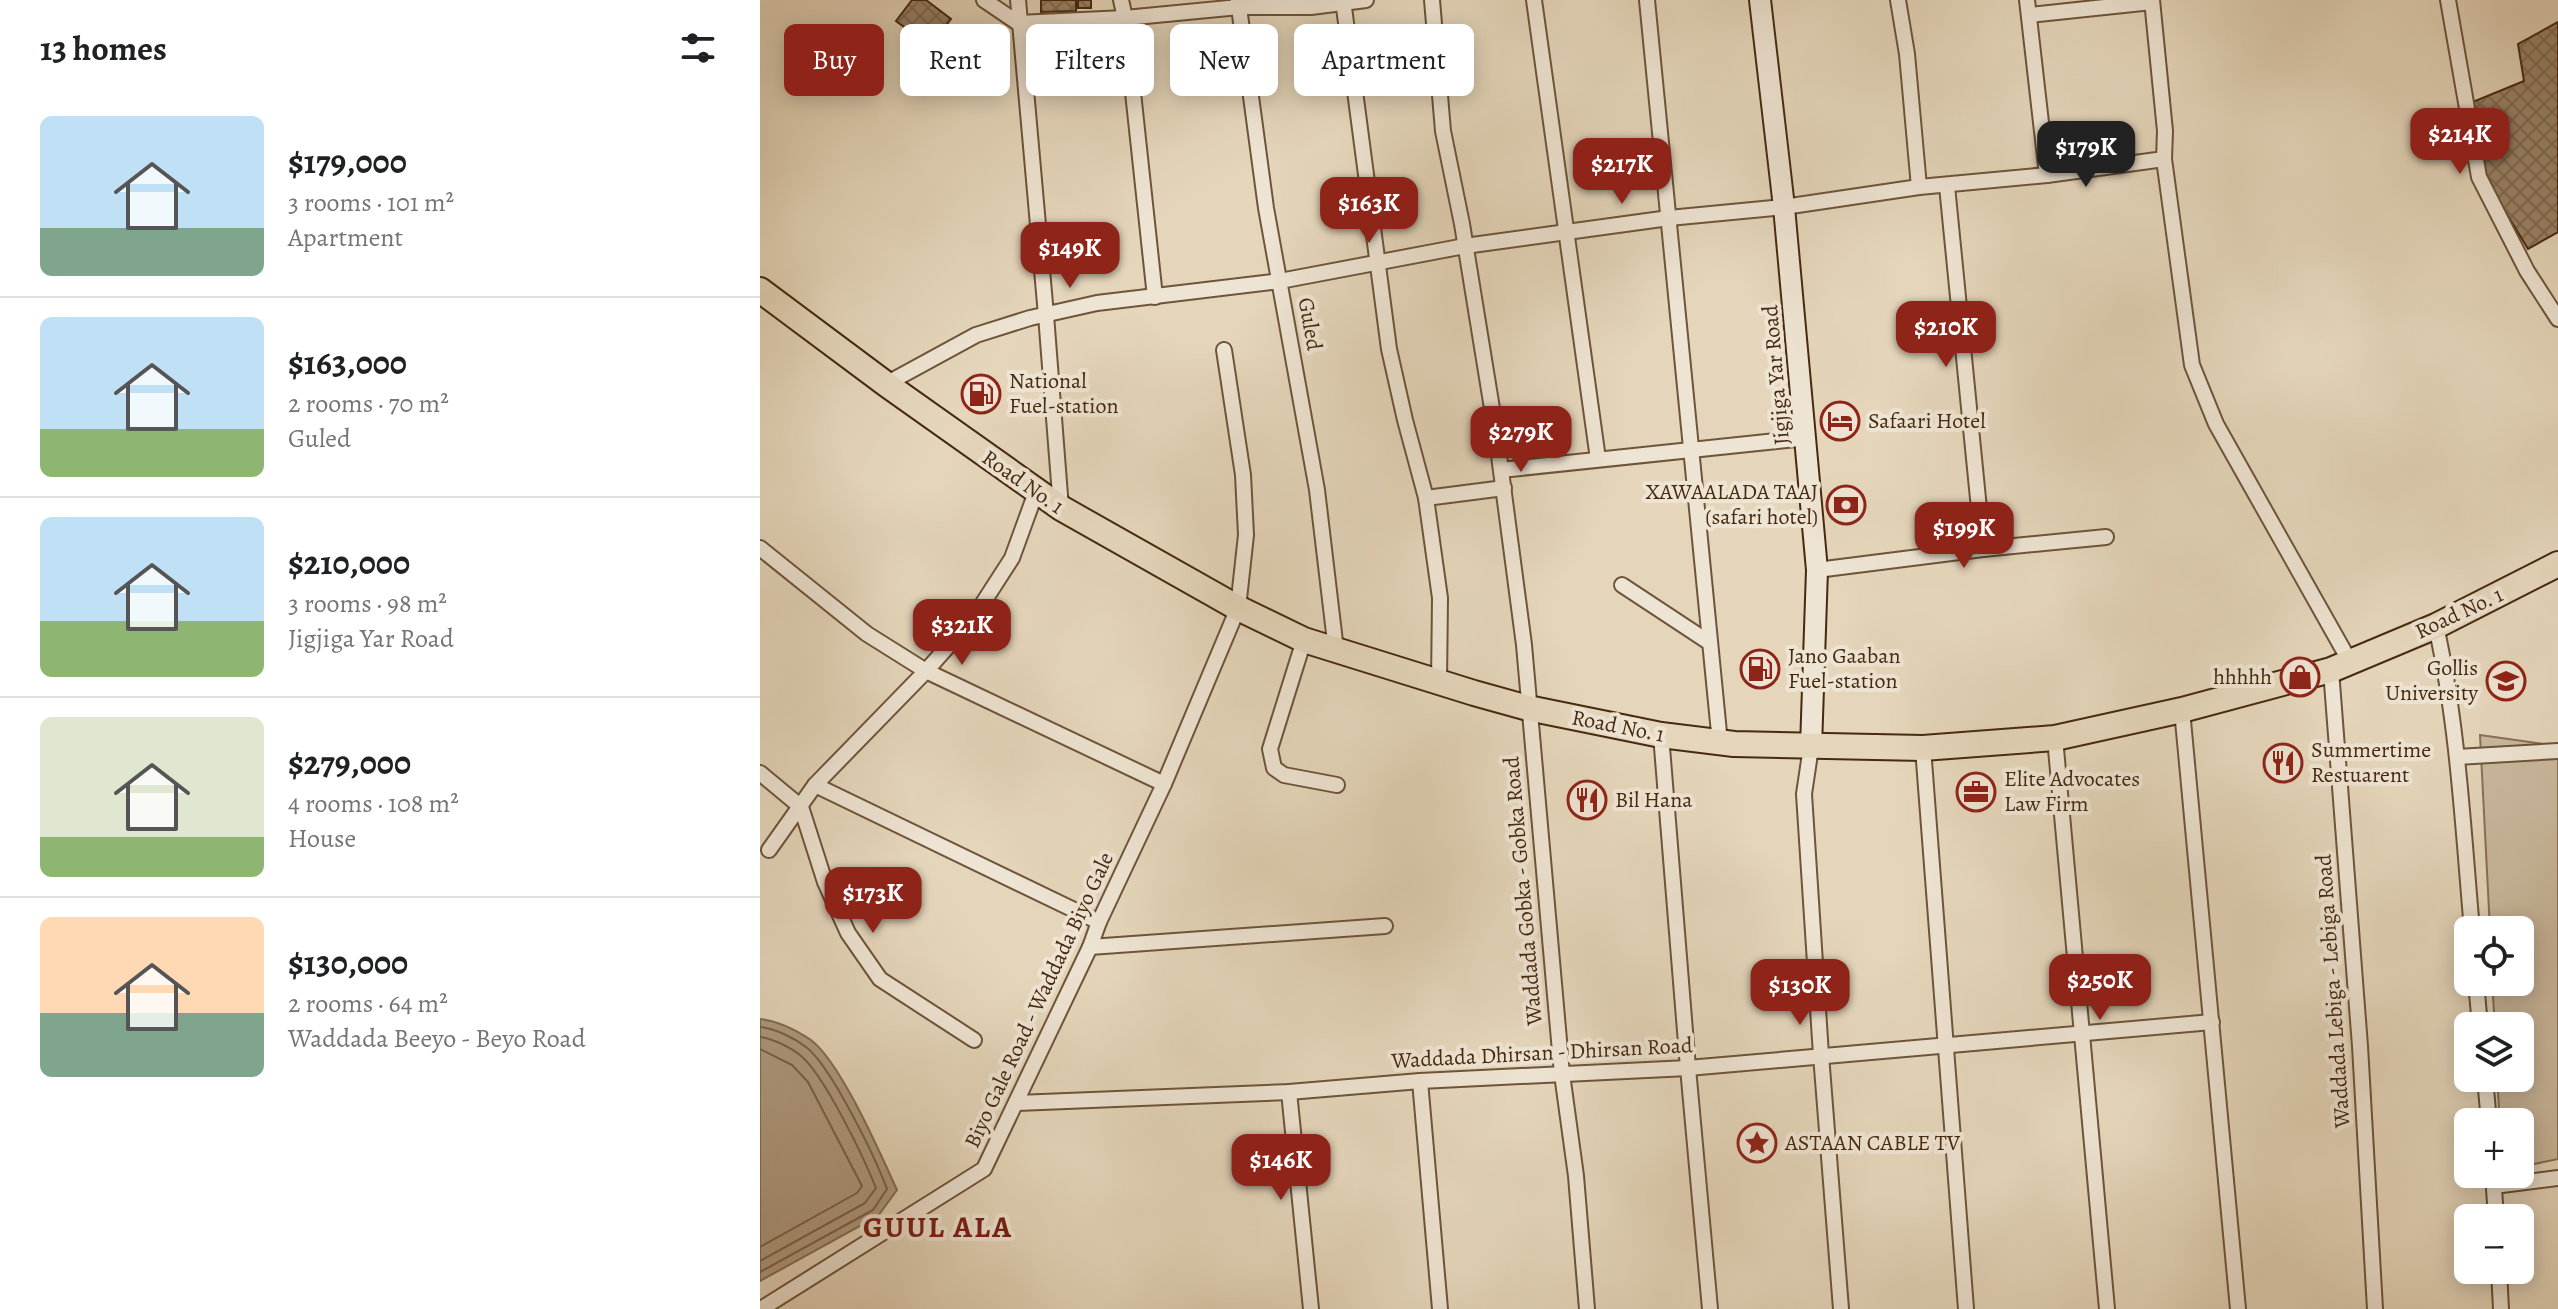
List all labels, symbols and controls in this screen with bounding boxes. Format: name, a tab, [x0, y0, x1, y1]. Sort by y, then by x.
chip: Buy	[784, 24, 884, 96]
chip: Rent	[900, 24, 1010, 96]
chip: Filters	[1026, 24, 1154, 96]
chip: New	[1170, 24, 1278, 96]
chip: Apartment	[1294, 24, 1474, 96]
text: 13 homes	[40, 25, 167, 72]
icon: filters	[676, 26, 720, 70]
pin: $214K	[2404, 108, 2516, 176]
text: $214K	[2428, 116, 2492, 151]
pin: $179K	[2030, 121, 2142, 189]
text: $179K	[2055, 129, 2117, 164]
text: $179,000	[288, 138, 407, 185]
pin: $217K	[1566, 138, 1678, 206]
text: $217K	[1591, 146, 1653, 181]
icon: home	[104, 148, 200, 244]
pin: $163K	[1313, 177, 1425, 245]
text: 3 rooms · 101 m²	[288, 185, 454, 220]
text: $163K	[1338, 185, 1400, 220]
text: Apartment	[288, 220, 403, 255]
pin: $149K	[1014, 222, 1126, 290]
text: $149K	[1039, 230, 1101, 265]
street label: Guled	[1291, 295, 1329, 353]
pin: $210K	[1890, 301, 2002, 369]
street label: Jigjiga Yar Road	[1755, 304, 1797, 446]
text: $210K	[1914, 309, 1978, 344]
text: $163,000	[288, 339, 407, 386]
icon: home	[104, 349, 200, 445]
place label: National Fuel-station	[1009, 366, 1119, 421]
fuel station icon: National Fuel-station	[960, 373, 1002, 415]
text: 2 rooms · 70 m²	[288, 386, 449, 421]
hotel icon: Safaari Hotel	[1819, 400, 1861, 442]
pin: $279K	[1465, 406, 1577, 474]
place label: Safaari Hotel	[1868, 406, 1986, 436]
text: $279K	[1489, 414, 1553, 449]
text: Guled	[288, 421, 351, 456]
street label: Road No. 1	[976, 443, 1070, 521]
place label: XAWAALADA TAAJ (safari hotel)	[1646, 477, 1818, 532]
bank icon: XAWAALADA TAAJ (safari hotel)	[1825, 484, 1867, 526]
pin: $199K	[1908, 502, 2020, 570]
text: $199K	[1933, 510, 1995, 545]
text: $210,000	[288, 539, 410, 586]
icon: home	[104, 549, 200, 645]
street label: Road No. 1	[2410, 580, 2508, 646]
text: 3 rooms · 98 m²	[288, 586, 447, 621]
pin: $321K	[906, 599, 1018, 667]
text: $321K	[931, 607, 993, 642]
text: Jigjiga Yar Road	[288, 621, 454, 656]
place label: Jano Gaaban Fuel-station	[1788, 641, 1901, 696]
fuel station icon: Jano Gaaban Fuel-station	[1739, 648, 1781, 690]
place label: Gollis University	[2385, 653, 2478, 708]
shop icon: hhhhh	[2279, 656, 2321, 698]
school or university icon: Gollis University	[2485, 660, 2527, 702]
place label: hhhhh	[2213, 662, 2272, 692]
street label: Road No. 1	[1569, 702, 1667, 750]
place label: Summertime Restuarent	[2311, 735, 2431, 790]
text: $279,000	[288, 739, 411, 786]
restaurant icon: Summertime Restuarent	[2262, 742, 2304, 784]
icon: home	[104, 749, 200, 845]
street label: Waddada Gobka - Gobka Road	[1496, 755, 1550, 1028]
place label: Elite Advocates Law Firm	[2004, 764, 2140, 819]
office icon: Elite Advocates Law Firm	[1955, 771, 1997, 813]
restaurant icon: Bil Hana	[1566, 779, 1608, 821]
place label: Bil Hana	[1615, 785, 1693, 815]
text: 4 rooms · 108 m²	[288, 786, 459, 821]
text: House	[288, 821, 356, 856]
street label: Biyo Gale Road - Waddada Biyo Gale	[957, 847, 1121, 1153]
street label: Waddada Lebiga - Lebiga Road	[2308, 853, 2358, 1130]
pin: $173K	[817, 867, 929, 935]
text: $173K	[843, 875, 903, 910]
map controls	[2454, 916, 2534, 1284]
button: locate	[2454, 916, 2534, 996]
text: $130,000	[288, 939, 408, 986]
icon: home	[104, 949, 200, 1045]
pin: $250K	[2044, 954, 2156, 1022]
pin: $130K	[1744, 959, 1856, 1027]
text: $250K	[2067, 962, 2133, 997]
text: $130K	[1769, 967, 1831, 1002]
text: 2 rooms · 64 m²	[288, 986, 448, 1021]
button: layers	[2454, 1012, 2534, 1092]
text: Waddada Beeyo - Beyo Road	[288, 1021, 586, 1056]
street label: Waddada Dhirsan - Dhirsan Road	[1390, 1030, 1694, 1076]
button: +	[2454, 1108, 2534, 1188]
place icon: ASTAAN CABLE TV	[1736, 1122, 1778, 1164]
place label: ASTAAN CABLE TV	[1784, 1128, 1961, 1158]
pin: $146K	[1225, 1134, 1337, 1202]
text: $146K	[1250, 1142, 1312, 1177]
button: −	[2454, 1204, 2534, 1284]
district label: GUUL ALA	[863, 1207, 1013, 1247]

